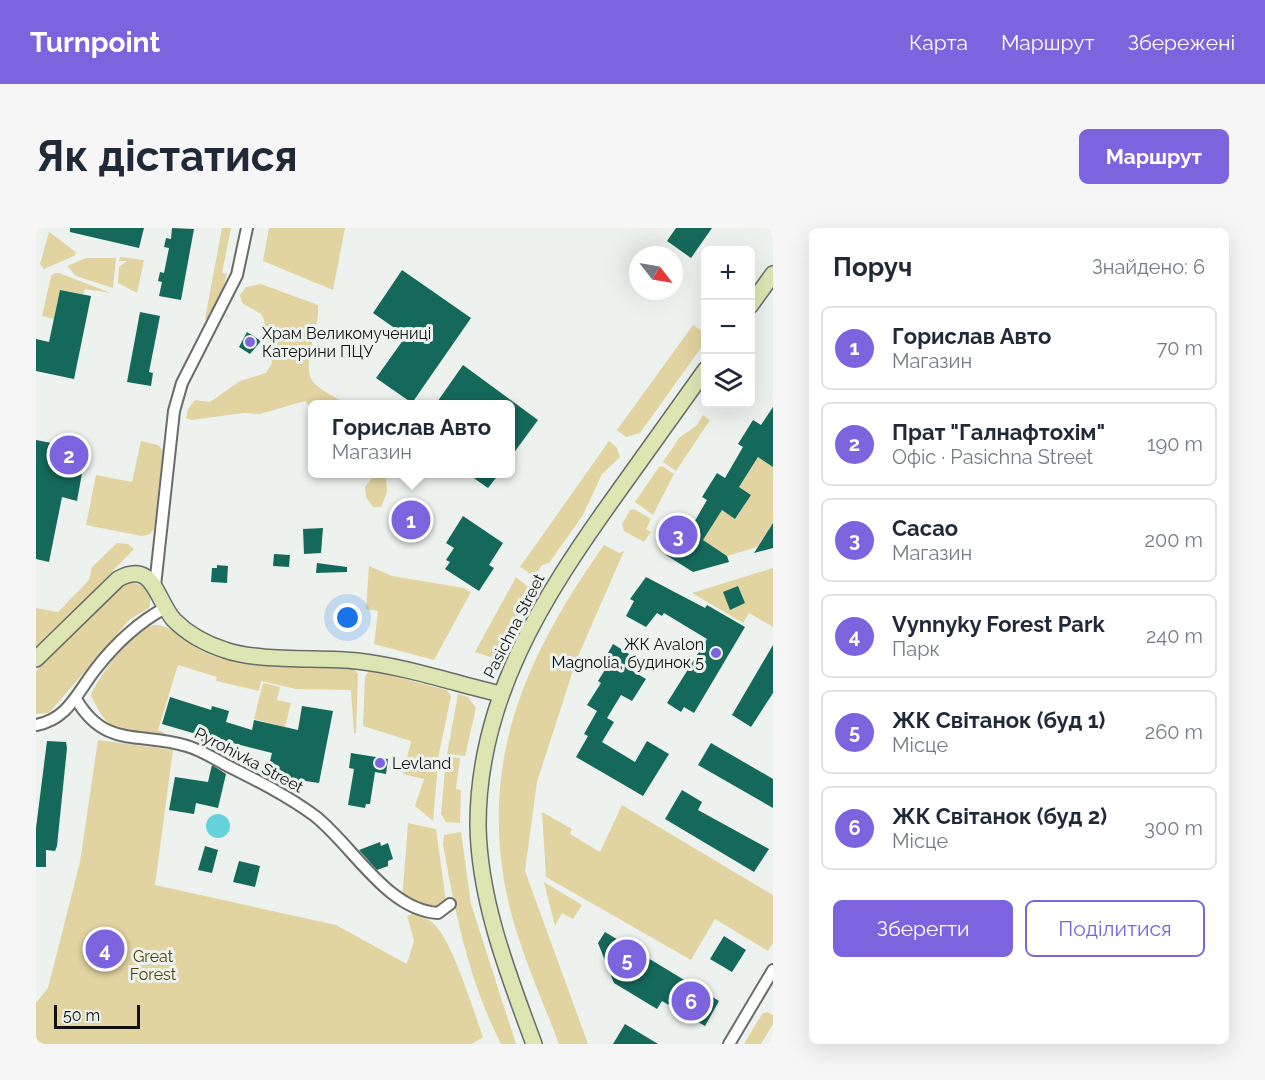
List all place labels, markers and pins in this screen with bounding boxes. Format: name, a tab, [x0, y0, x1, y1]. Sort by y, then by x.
place label: Храм Великомучениці Катерини ПЦУ	[262, 324, 431, 361]
marker: Храм Великомучениці Катерини ПЦУ	[243, 335, 257, 349]
pin: 2	[50, 432, 88, 478]
pin: 1	[392, 498, 430, 542]
pin: 3	[658, 512, 698, 558]
place label: ЖК Avalon Magnolia, будинок 5	[551, 635, 704, 672]
marker: ЖК Avalon Magnolia, будинок 5	[709, 646, 723, 660]
place label: Levland	[392, 754, 451, 773]
marker: Levland	[373, 756, 387, 770]
pin: 4	[86, 926, 124, 972]
pin: 5	[608, 936, 646, 982]
pin: 6	[672, 978, 710, 1024]

